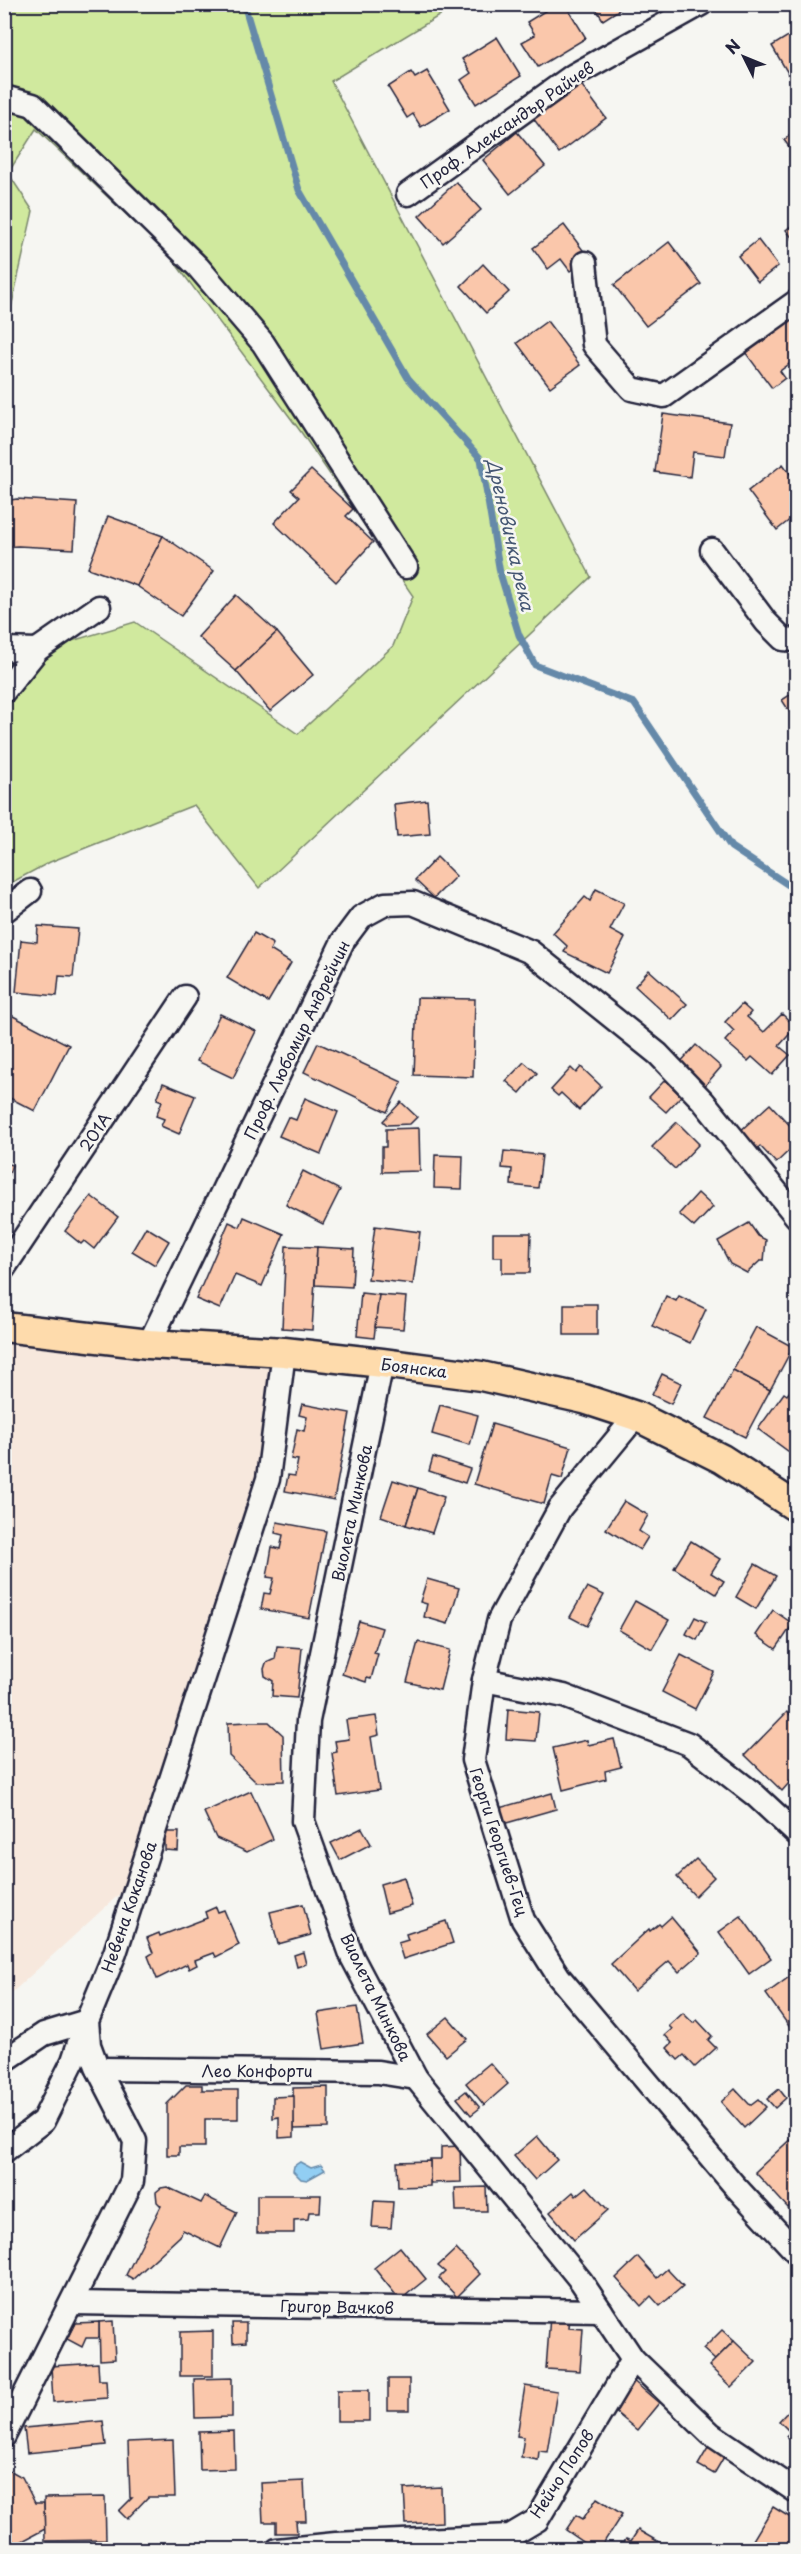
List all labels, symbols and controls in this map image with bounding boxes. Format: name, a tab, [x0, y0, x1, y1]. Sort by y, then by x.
north arrow	[714, 27, 774, 87]
text: N	[719, 33, 745, 59]
street label: Проф. Александър Райчев	[414, 55, 598, 194]
water label: Дреновичка река	[480, 454, 542, 614]
street label: Проф. Любомир Андрейчин	[237, 936, 355, 1143]
street label: 201А	[72, 1107, 116, 1156]
street label: Боянска	[380, 1351, 448, 1383]
street label: Виолета Минкова	[325, 1442, 377, 1584]
street label: Георги Георгиев-Гец	[465, 1764, 535, 1919]
street label: Невена Коканова	[94, 1838, 162, 1976]
street label: Виолета Минкова	[336, 1929, 418, 2065]
street label: Лео Конфорти	[201, 2058, 313, 2082]
street label: Григор Вачков	[280, 2293, 394, 2319]
street label: Нейчо Попов	[523, 2424, 599, 2523]

